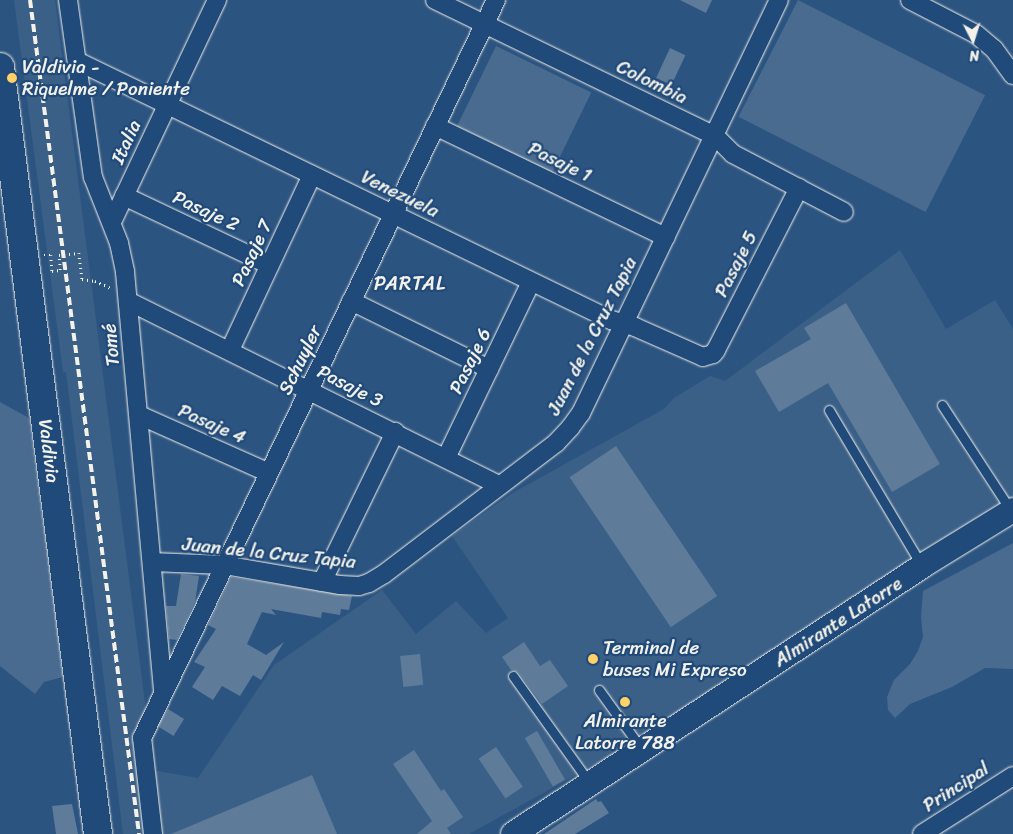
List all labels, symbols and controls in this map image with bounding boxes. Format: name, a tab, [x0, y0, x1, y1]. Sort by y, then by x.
north arrow	[948, 15, 998, 65]
text: N	[968, 43, 980, 68]
street label: Colombia	[613, 55, 691, 109]
place label: Valdivia - Riquelme / Poniente	[22, 56, 190, 100]
marker: Valdivia - Riquelme / Poniente	[6, 72, 18, 84]
street label: Italia	[106, 117, 146, 167]
street label: Pasaje 1	[525, 137, 595, 187]
street label: Venezuela	[357, 165, 443, 223]
street label: Pasaje 2	[169, 186, 243, 236]
street label: Pasaje 7	[227, 216, 277, 290]
street label: Pasaje 5	[710, 227, 762, 301]
street label: Juan de la Cruz Tapia	[542, 253, 642, 419]
district label: PARTAL	[374, 271, 446, 295]
street label: Schuyler	[273, 322, 327, 398]
street label: Tomé	[98, 323, 124, 367]
street label: Pasaje 6	[444, 324, 496, 398]
street label: Pasaje 3	[314, 360, 386, 412]
street label: Pasaje 4	[175, 399, 249, 449]
street label: Valdivia	[34, 418, 64, 484]
street label: Juan de la Cruz Tapia	[181, 532, 357, 574]
street label: Almirante Latorre	[769, 572, 907, 672]
place label: Terminal de buses Mi Expreso	[603, 637, 747, 681]
marker: Terminal de buses Mi Expreso	[587, 653, 599, 665]
marker: Almirante Latorre 788	[619, 696, 631, 708]
place label: Almirante Latorre 788	[575, 710, 675, 754]
street label: Principal	[919, 757, 993, 817]

